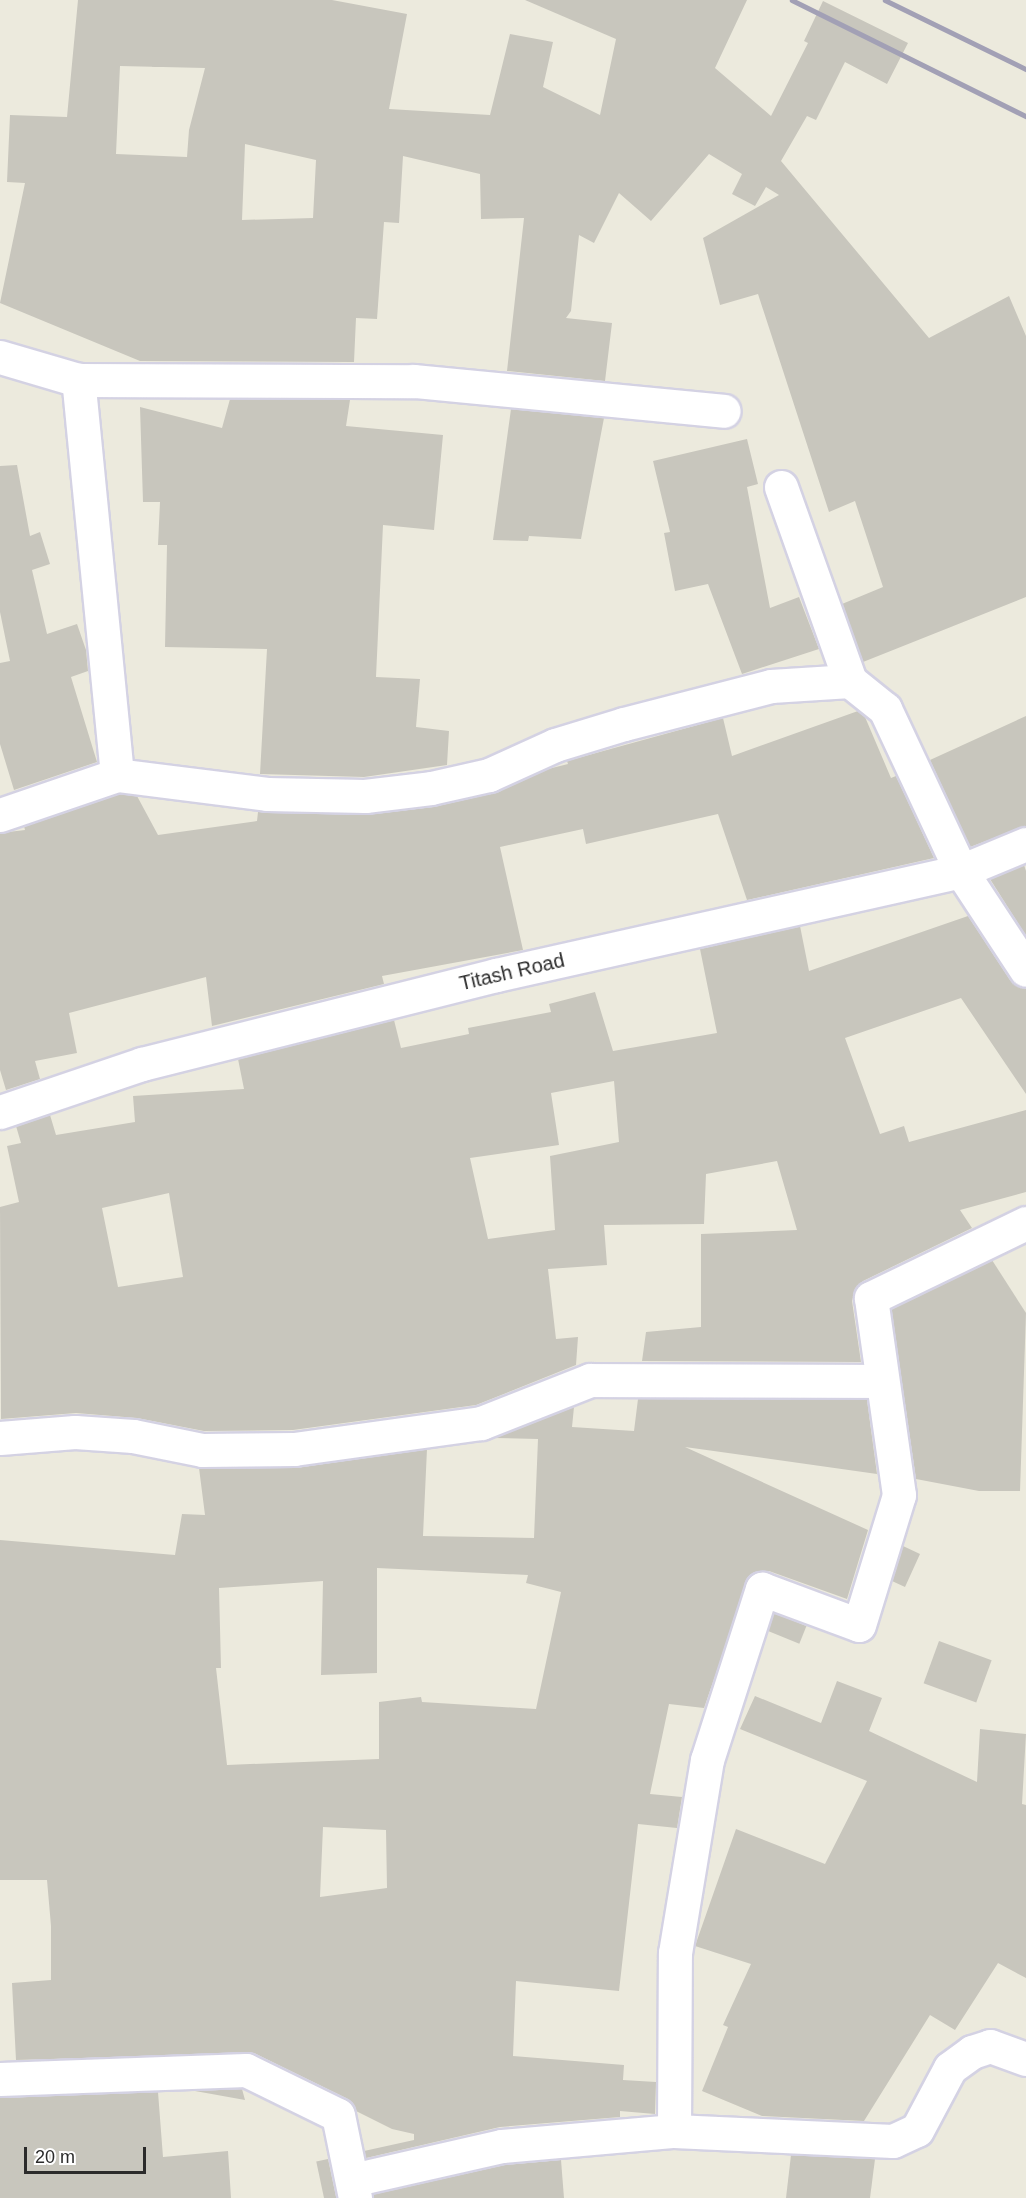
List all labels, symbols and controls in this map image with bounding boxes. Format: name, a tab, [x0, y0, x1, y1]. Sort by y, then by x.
street label: Titash Road	[457, 948, 567, 996]
scale bar	[27, 2135, 148, 2173]
text: 20 m	[35, 2147, 75, 2167]

